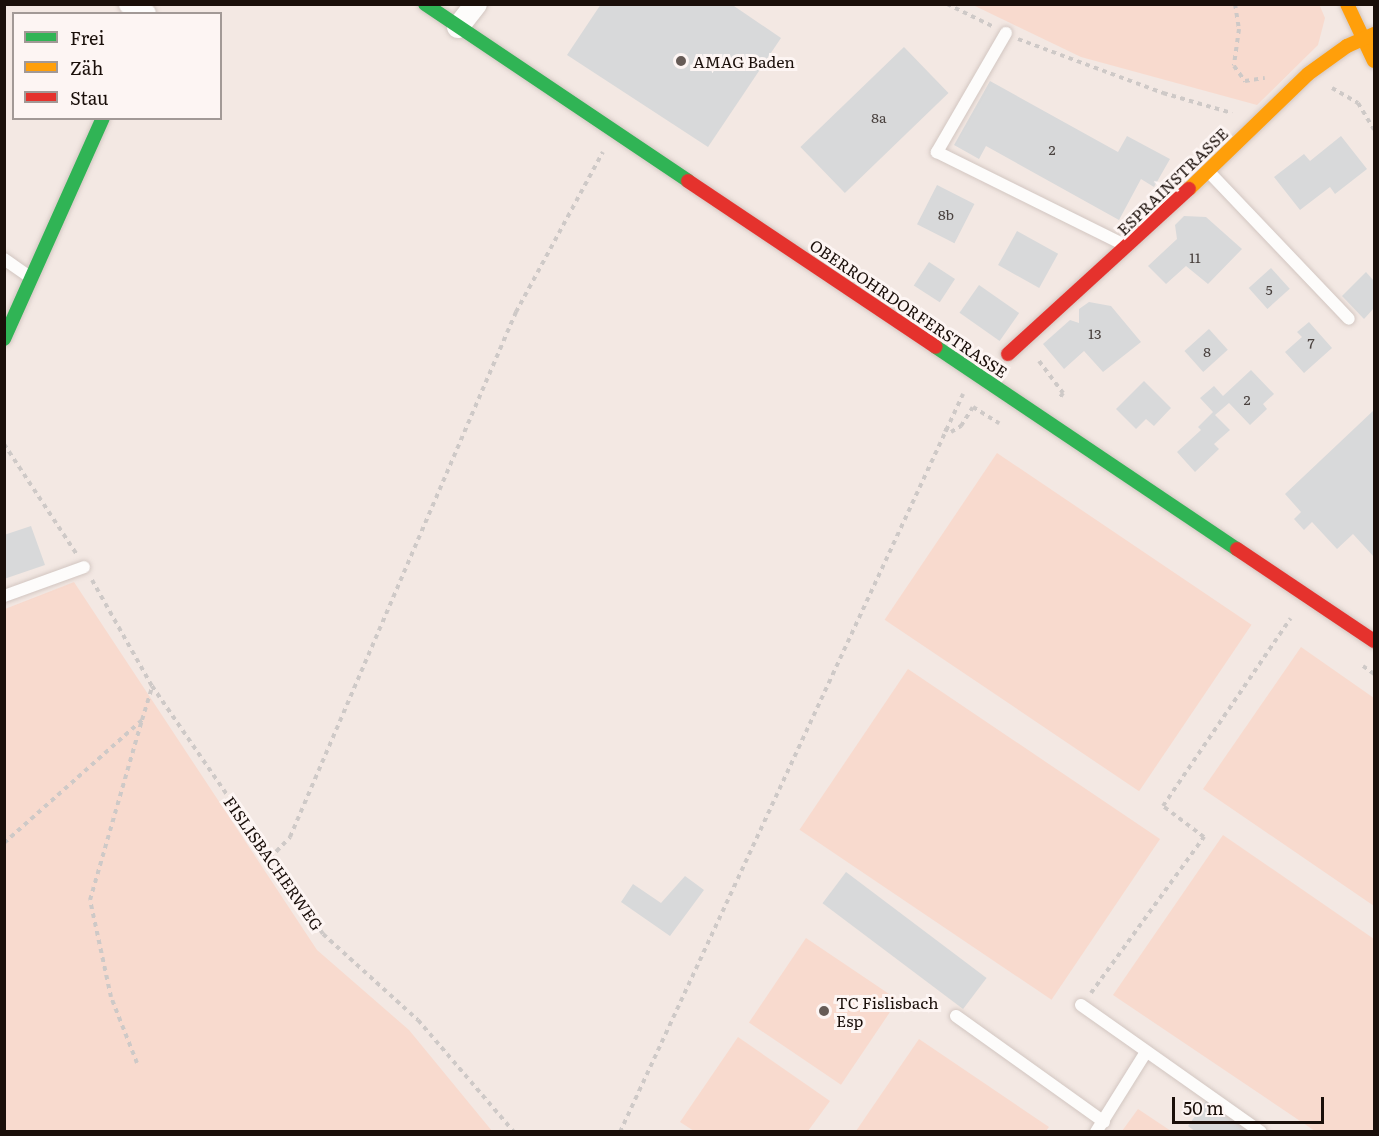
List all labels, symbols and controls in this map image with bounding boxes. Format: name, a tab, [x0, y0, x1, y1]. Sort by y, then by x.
legend	[12, 12, 222, 120]
text: Frei	[70, 24, 104, 51]
place label: AMAG Baden	[693, 51, 795, 71]
text: Zäh	[70, 54, 103, 81]
marker: AMAG Baden	[674, 54, 688, 68]
text: Stau	[70, 84, 108, 111]
house number: 8a	[871, 109, 887, 125]
street label: ESPRAINSTRASSE	[1113, 123, 1231, 239]
house number: 2	[1048, 141, 1056, 157]
house number: 8b	[938, 206, 954, 222]
street label: OBERROHRDORFERSTRASSE	[807, 235, 1011, 381]
house number: 11	[1189, 249, 1201, 265]
house number: 5	[1265, 281, 1273, 297]
house number: 13	[1088, 325, 1102, 341]
house number: 7	[1307, 334, 1315, 350]
house number: 8	[1203, 343, 1211, 359]
house number: 2	[1243, 391, 1251, 407]
street label: FISLISBACHERWEG	[221, 792, 327, 934]
place label: TC Fislisbach Esp	[836, 992, 939, 1030]
marker: TC Fislisbach Esp	[817, 1004, 831, 1018]
scale bar	[1175, 1085, 1326, 1123]
text: 50 m	[1183, 1094, 1224, 1121]

